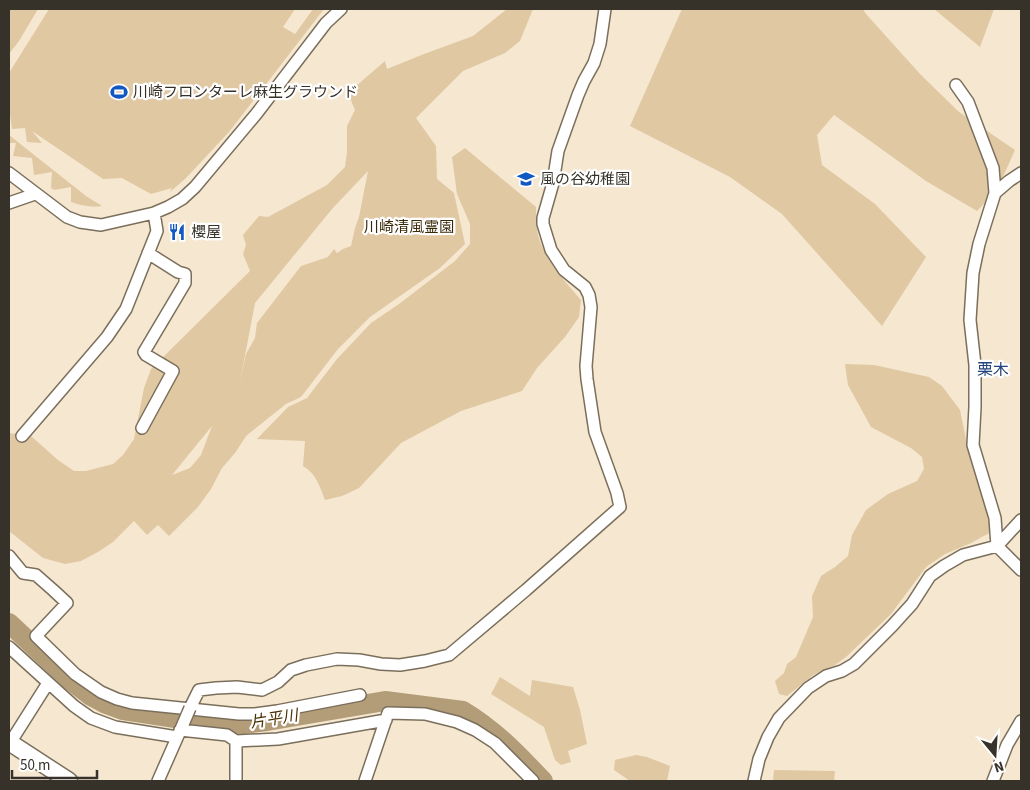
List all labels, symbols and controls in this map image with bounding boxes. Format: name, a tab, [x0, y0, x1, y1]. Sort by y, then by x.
sports icon: 川崎フロンターレ麻生グラウンド	[109, 82, 129, 102]
place label: 川崎フロンターレ麻生グラウンド	[133, 82, 358, 103]
school or university icon: 風の谷幼稚園	[516, 169, 536, 189]
place label: 風の谷幼稚園	[540, 169, 630, 190]
park label: 川崎清風霊園	[364, 217, 454, 238]
restaurant icon: 櫻屋	[167, 222, 187, 242]
place label: 櫻屋	[191, 222, 221, 243]
district label: 栗木	[977, 359, 1009, 381]
water label: 片平川	[249, 704, 301, 734]
north arrow	[970, 730, 1020, 780]
scale bar	[12, 748, 98, 780]
text: 50 m	[20, 755, 50, 776]
text: N	[991, 755, 1006, 777]

